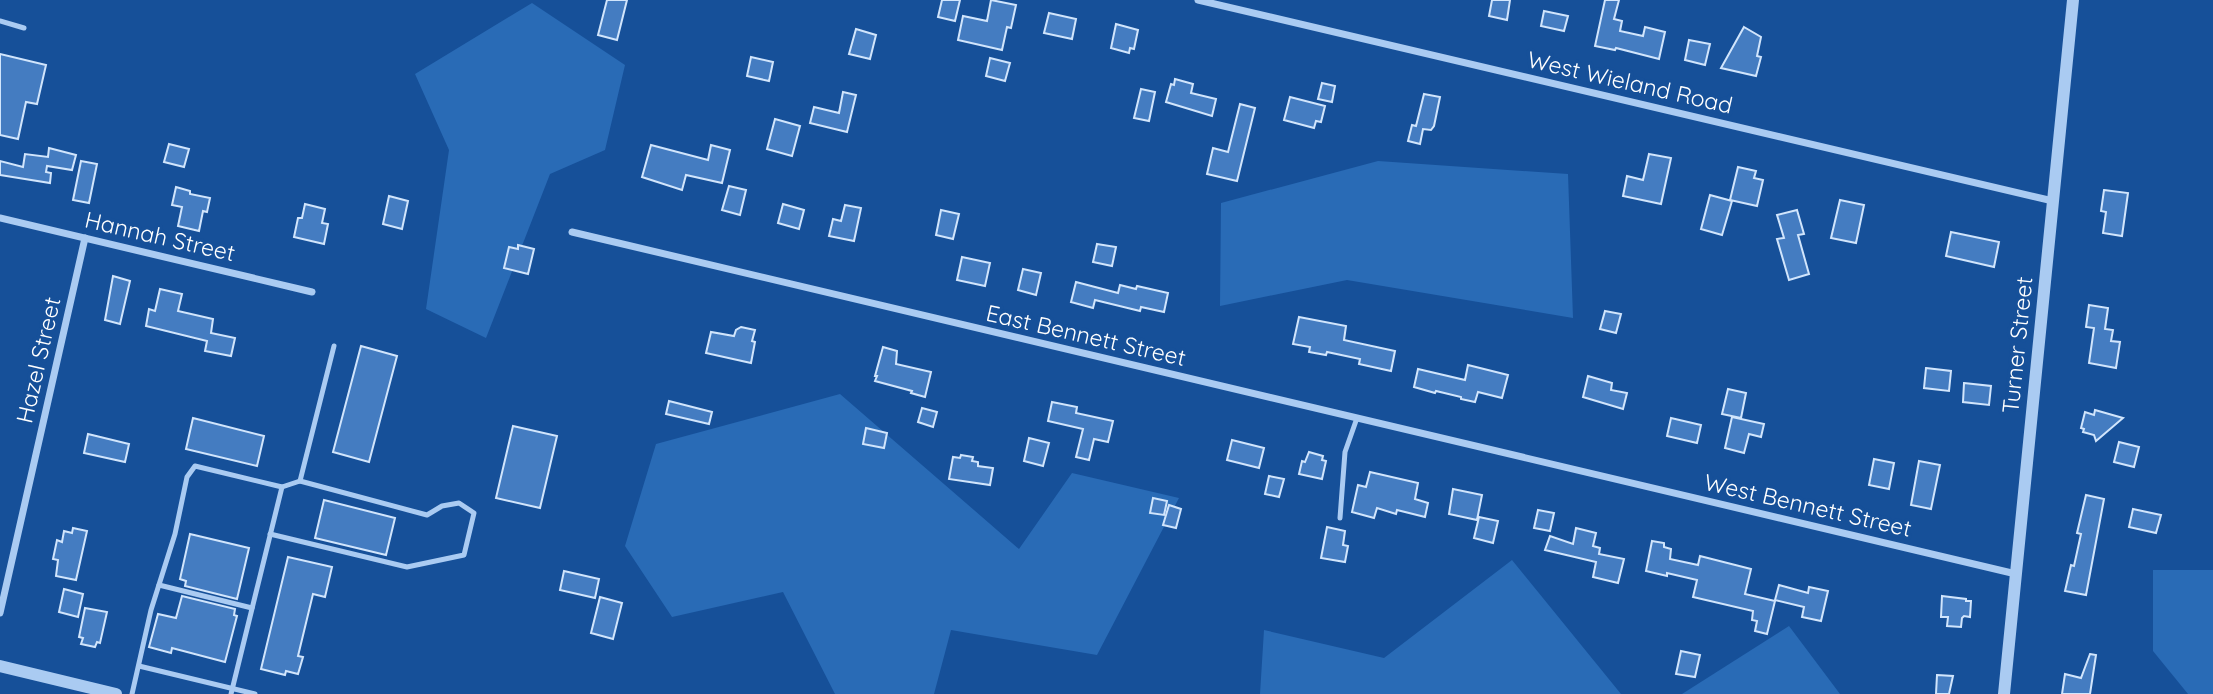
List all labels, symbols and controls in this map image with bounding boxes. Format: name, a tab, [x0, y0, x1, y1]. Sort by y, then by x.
street label: West Wieland Road	[1525, 44, 1735, 120]
street label: Hannah Street	[82, 205, 238, 267]
street label: Turner Street	[1995, 275, 2039, 415]
street label: Hazel Street	[9, 294, 67, 426]
street label: East Bennett Street	[983, 298, 1189, 372]
street label: West Bennett Street	[1701, 467, 1915, 543]

